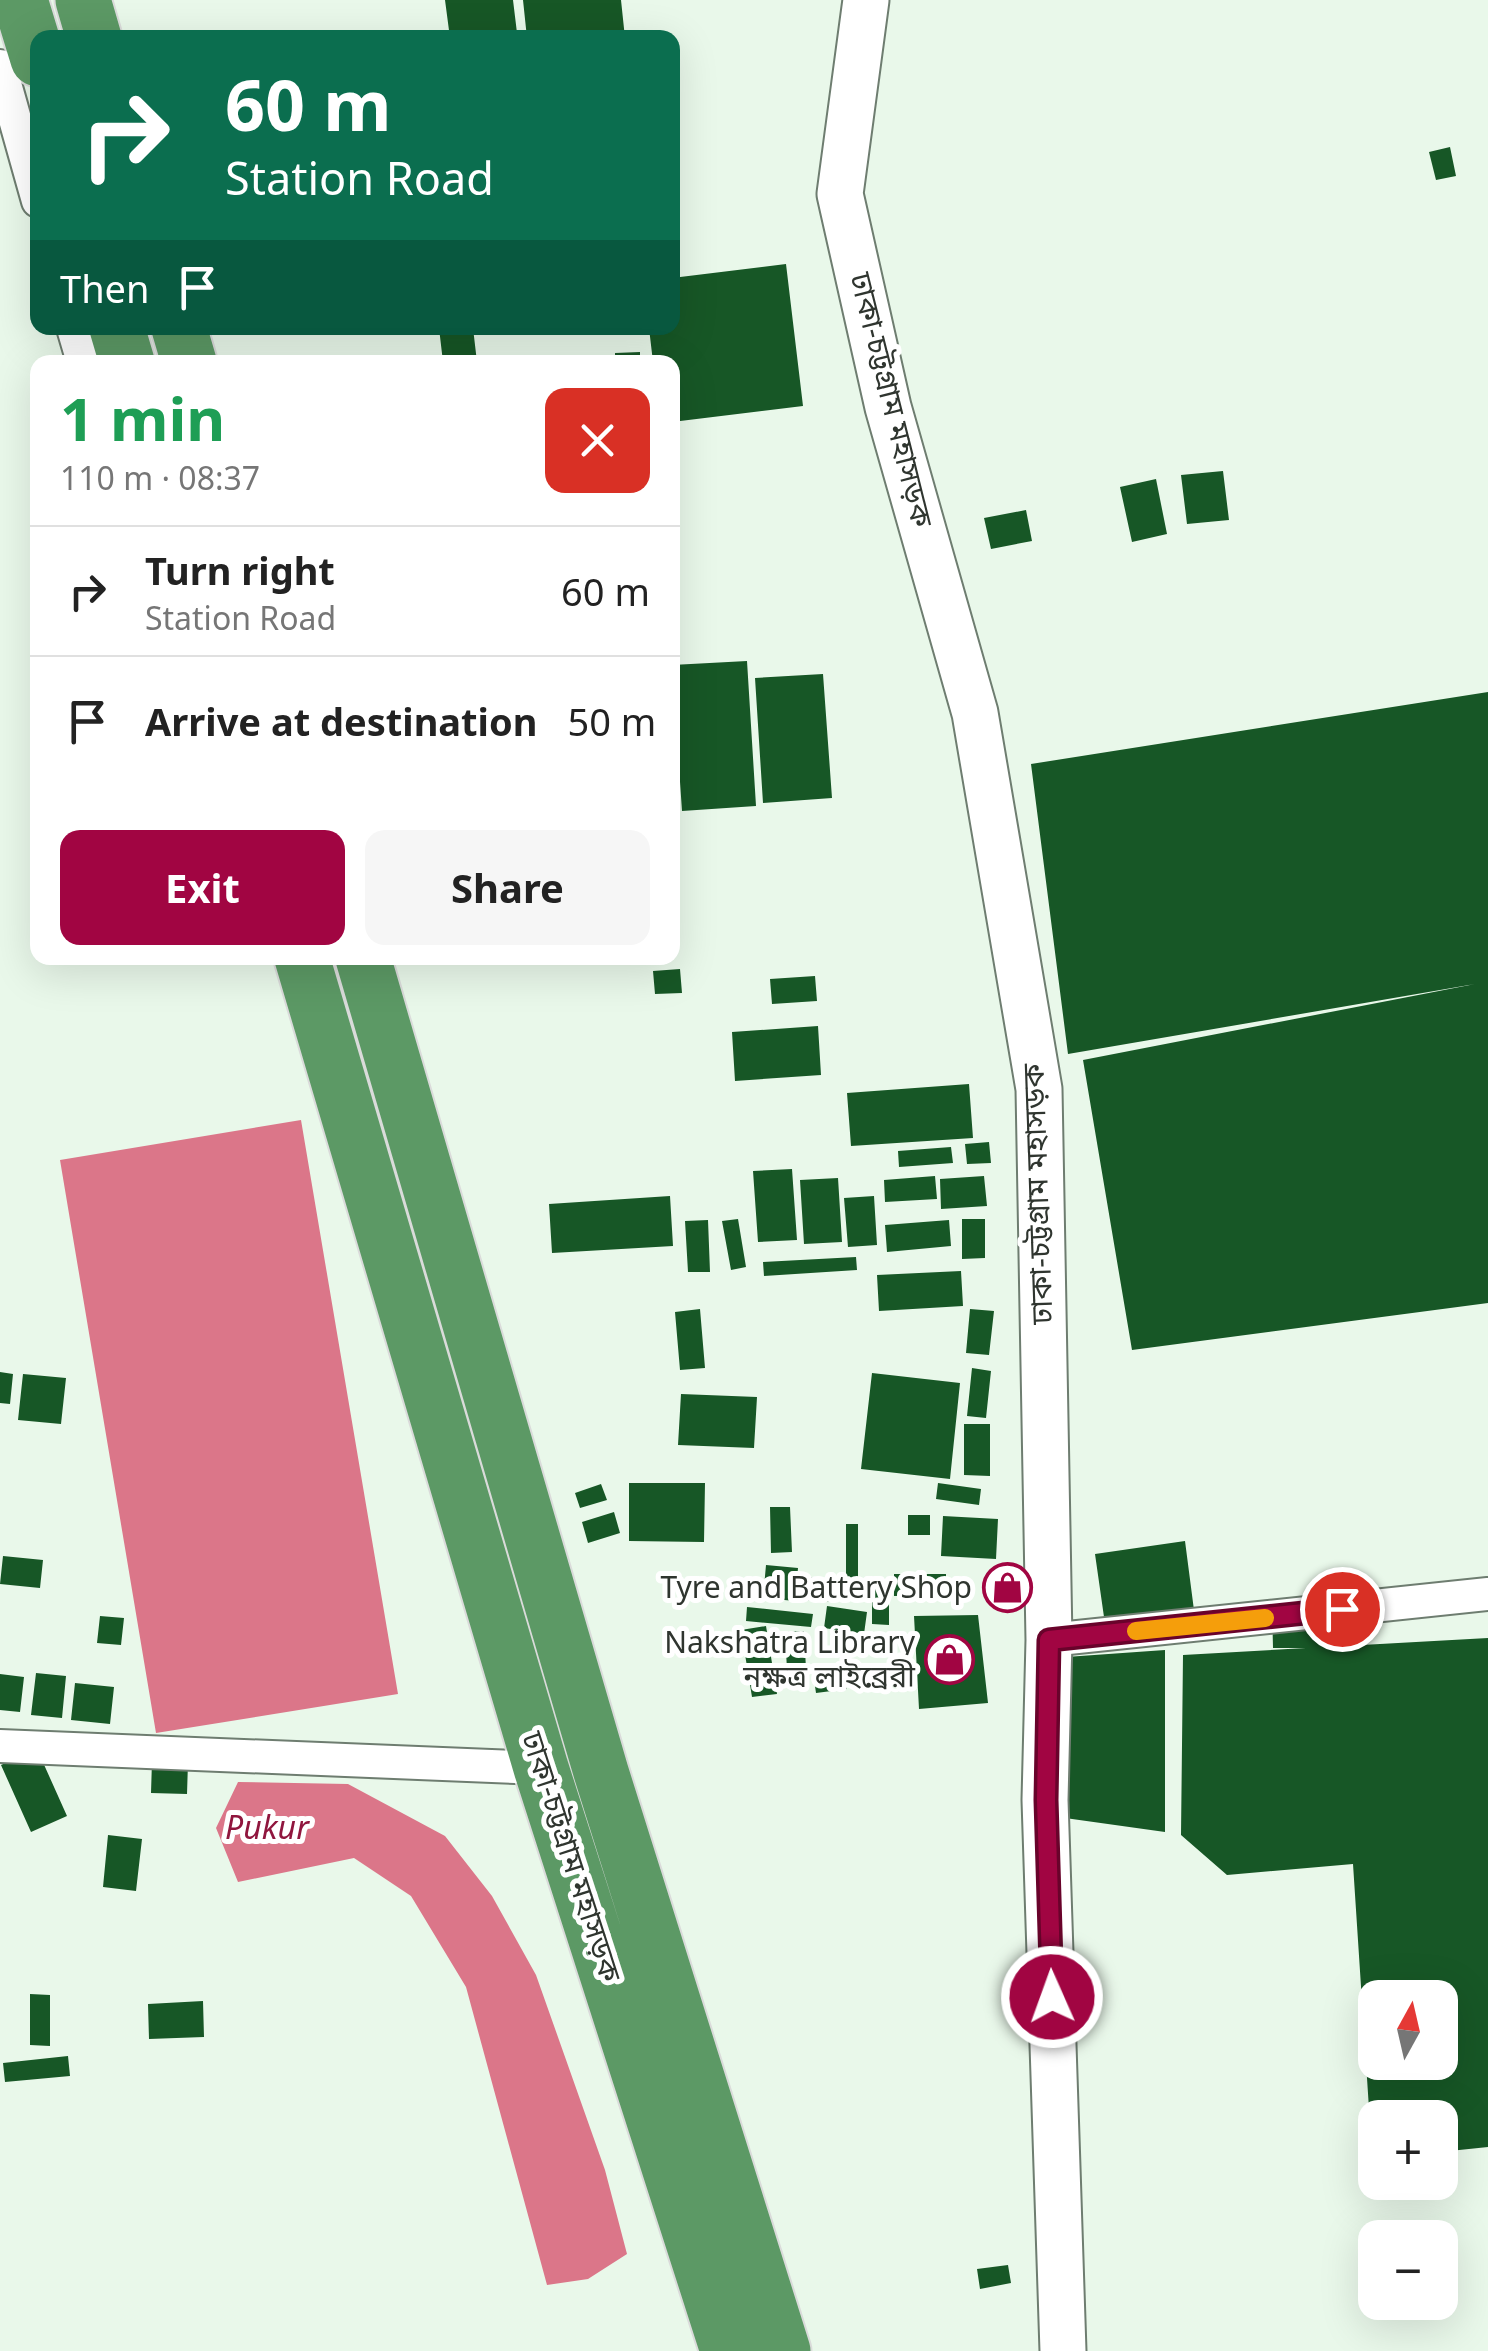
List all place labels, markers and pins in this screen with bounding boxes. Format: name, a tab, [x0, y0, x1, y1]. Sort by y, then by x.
shop icon: Tyre and Battery Shop	[981, 1562, 1033, 1614]
place label: Tyre and Battery Shop	[660, 1566, 972, 1607]
pin	[1300, 1567, 1385, 1652]
place label: Nakshatra Library নক্ষত্র লাইব্রেরী	[664, 1621, 916, 1696]
shop icon: Nakshatra Library নক্ষত্র লাইব্রেরী	[924, 1634, 976, 1686]

